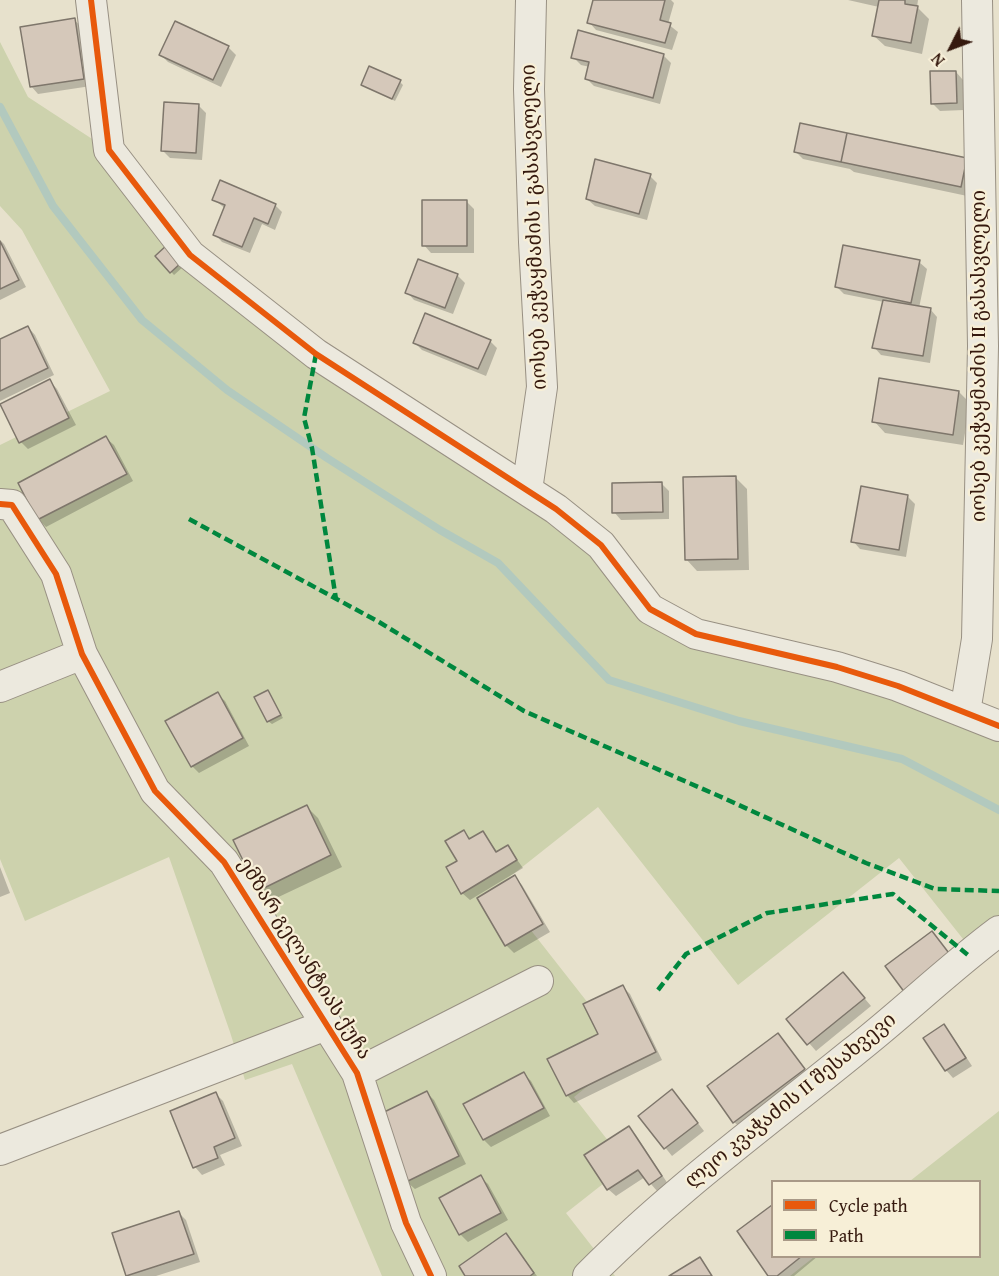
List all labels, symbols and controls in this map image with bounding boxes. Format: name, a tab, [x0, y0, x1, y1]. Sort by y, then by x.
north arrow	[921, 18, 981, 78]
text: N	[925, 48, 950, 72]
street label: იოსებ კეჭაყმაძის I გასასვლელი	[517, 64, 553, 390]
street label: იოსებ კეჭაყმაძის II გასასვლელი	[968, 190, 992, 522]
street label: ემზარ გელანტიას ქუჩა	[232, 854, 376, 1064]
street label: ლეო კვაჭაძის II შესახვევი	[681, 1008, 901, 1194]
legend	[771, 1180, 981, 1258]
text: Cycle path	[829, 1192, 908, 1219]
text: Path	[829, 1222, 864, 1249]

